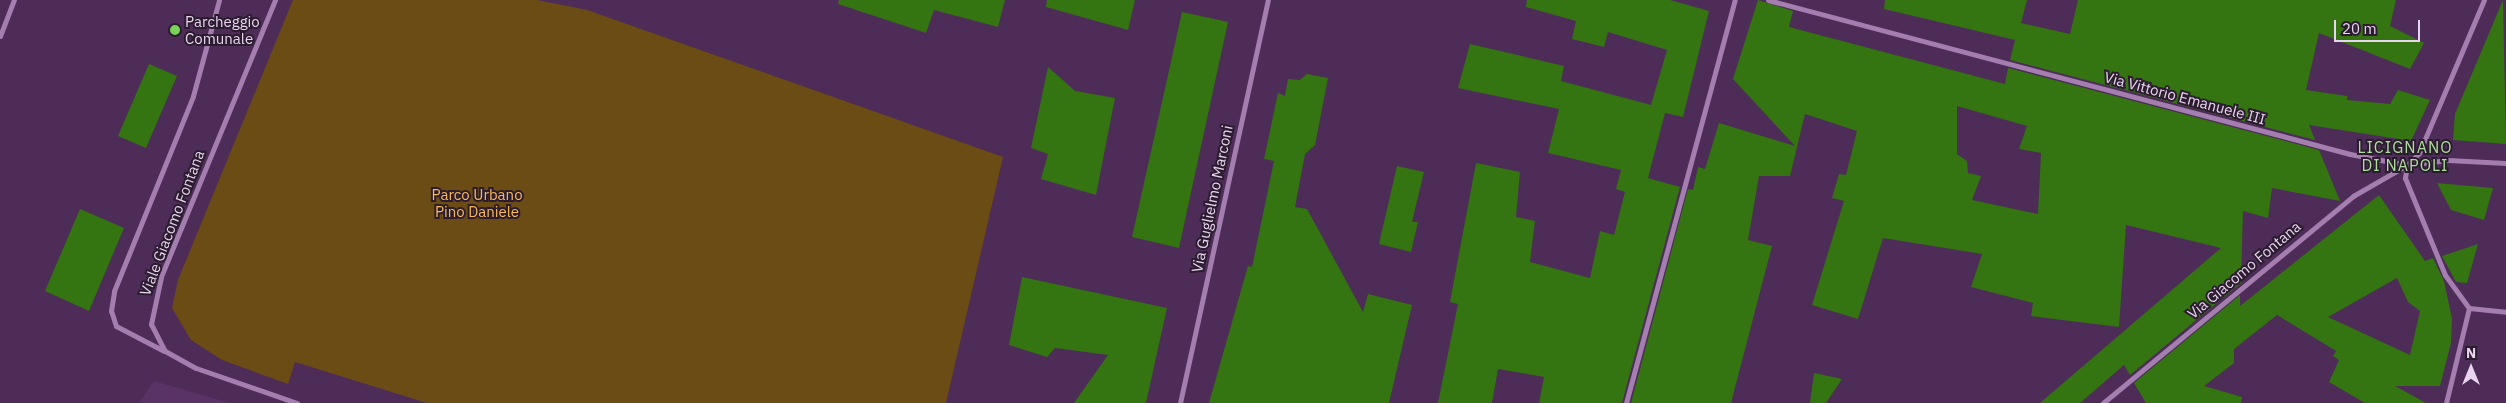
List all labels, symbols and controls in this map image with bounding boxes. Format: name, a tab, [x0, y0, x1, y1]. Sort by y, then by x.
scale bar	[2336, 10, 2422, 42]
place label: Parcheggio Comunale	[185, 12, 260, 47]
text: 20 m	[2342, 19, 2377, 38]
marker: Parcheggio Comunale	[169, 24, 181, 36]
street label: Via Vittorio Emanuele III	[2102, 68, 2268, 128]
street label: Via Guglielmo Marconi	[1188, 124, 1236, 274]
district label: LICIGNANO DI NAPOLI	[2356, 137, 2454, 175]
street label: Viale Giacomo Fontana	[136, 148, 208, 298]
park label: Parco Urbano Pino Daniele	[431, 185, 523, 220]
street label: Via Giacomo Fontana	[2184, 217, 2304, 323]
north arrow	[2446, 343, 2496, 393]
text: N	[2466, 344, 2476, 362]

